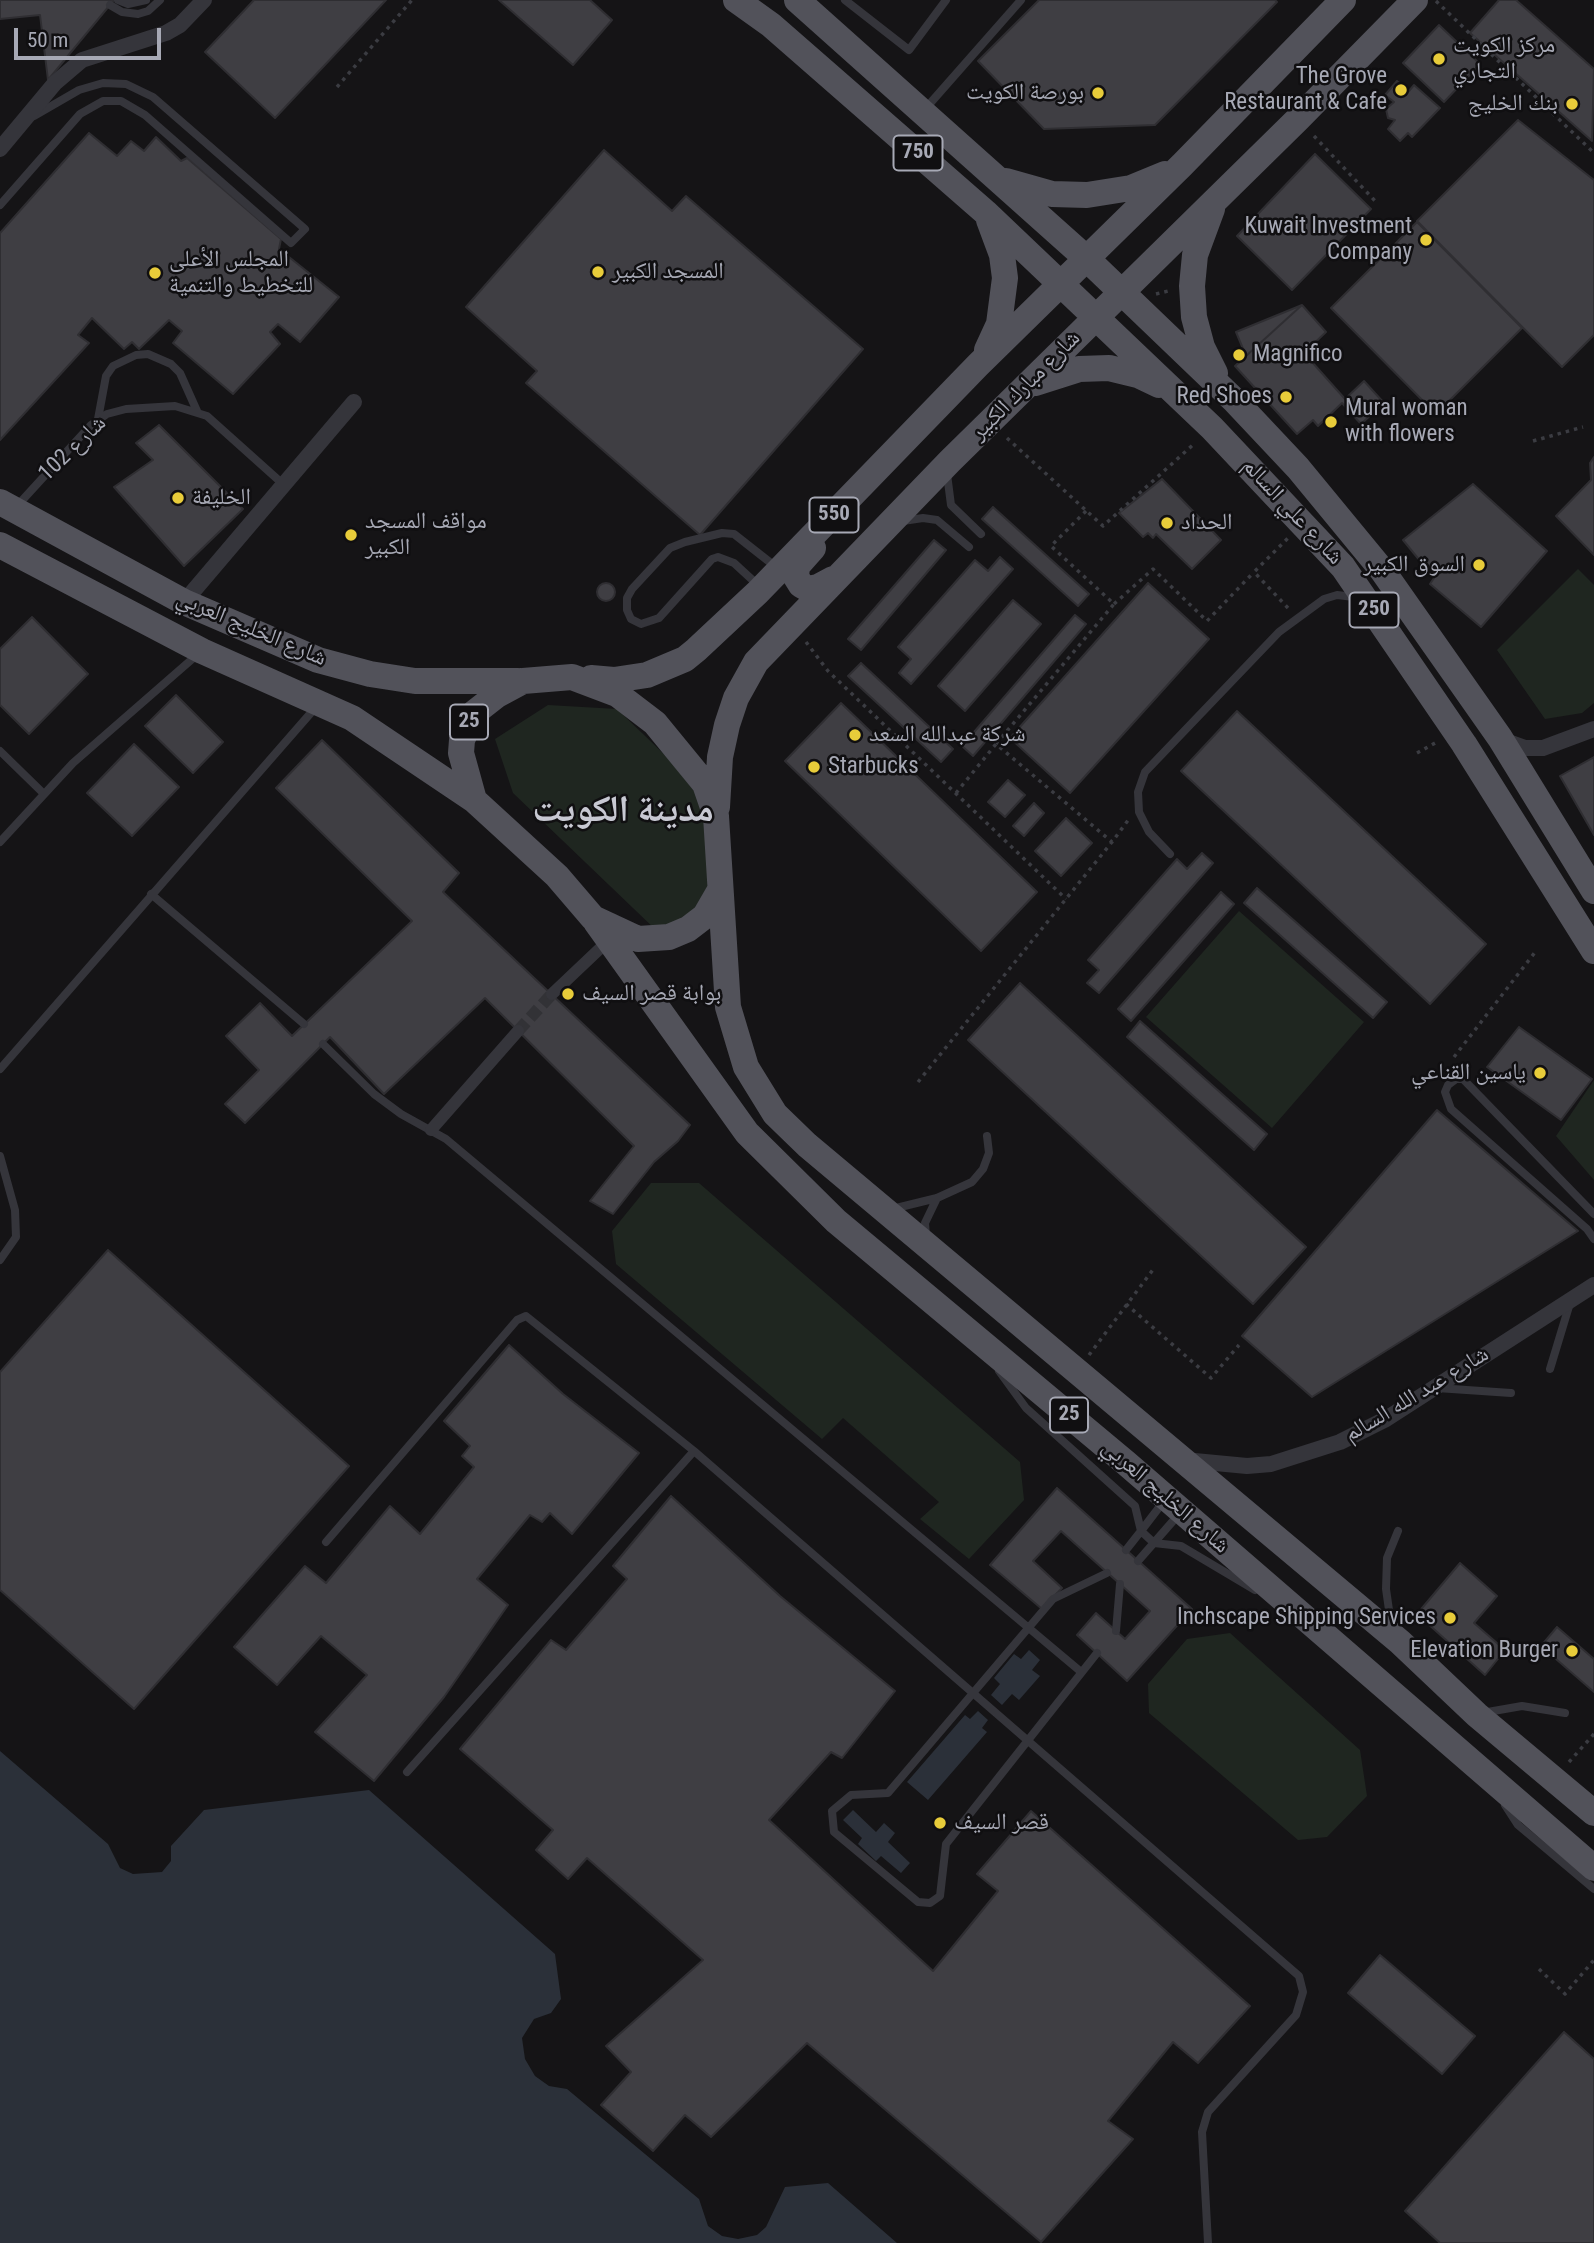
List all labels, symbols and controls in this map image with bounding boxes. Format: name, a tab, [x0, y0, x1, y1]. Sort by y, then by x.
scale bar	[18, 14, 164, 58]
text: 50 m	[27, 28, 68, 52]
place label: مركز الكويت التجاري	[1453, 32, 1555, 86]
marker: مركز الكويت التجاري	[1431, 51, 1447, 67]
place label: The Grove Restaurant & Cafe	[1224, 63, 1387, 117]
place label: بورصة الكويت	[966, 79, 1084, 107]
marker: The Grove Restaurant & Cafe	[1393, 82, 1409, 98]
marker: بورصة الكويت	[1090, 85, 1106, 101]
place label: بنك الخليج	[1468, 90, 1558, 118]
marker: بنك الخليج	[1564, 96, 1580, 112]
road number: 750	[894, 136, 942, 170]
place label: Kuwait Investment Company	[1245, 213, 1412, 267]
marker: Kuwait Investment Company	[1418, 232, 1434, 248]
place label: المجلس الأعلى للتخطيط والتنمية	[169, 246, 313, 300]
place label: المسجد الكبير	[612, 258, 724, 286]
marker: المسجد الكبير	[590, 264, 606, 280]
marker: المجلس الأعلى للتخطيط والتنمية	[147, 265, 163, 281]
street label: شارع مبارك الكبير	[965, 325, 1087, 447]
place label: Magnifico	[1253, 341, 1343, 369]
marker: Magnifico	[1231, 347, 1247, 363]
place label: Red Shoes	[1176, 383, 1272, 411]
marker: Red Shoes	[1278, 389, 1294, 405]
place label: Mural woman with flowers	[1345, 395, 1468, 449]
street label: شارع 102	[34, 410, 112, 488]
marker: Mural woman with flowers	[1323, 414, 1339, 430]
street label: شارع علي السالم	[1236, 453, 1348, 571]
place label: الخليفة	[192, 484, 251, 512]
marker: الخليفة	[170, 490, 186, 506]
road number: 550	[810, 498, 858, 532]
place label: مواقف المسجد الكبير	[365, 508, 487, 562]
place label: الحداد	[1181, 509, 1233, 537]
marker: الحداد	[1159, 515, 1175, 531]
marker: مواقف المسجد الكبير	[343, 527, 359, 543]
place label: السوق الكبير	[1363, 551, 1465, 579]
marker: السوق الكبير	[1471, 557, 1487, 573]
street label: شارع الخليج العربي	[172, 585, 330, 673]
road number: 250	[1350, 592, 1398, 628]
road number: 25	[450, 704, 488, 740]
place label: شركة عبدالله السعد	[869, 721, 1026, 749]
marker: شركة عبدالله السعد	[847, 727, 863, 743]
place label: Starbucks	[828, 753, 919, 781]
marker: Starbucks	[806, 759, 822, 775]
district label: مدينة الكويت	[532, 790, 714, 834]
place label: بوابة قصر السيف	[582, 980, 721, 1008]
marker: بوابة قصر السيف	[560, 986, 576, 1002]
place label: ياسين القناعي	[1411, 1059, 1526, 1087]
marker: ياسين القناعي	[1532, 1065, 1548, 1081]
street label: شارع عبد الله السالم	[1340, 1341, 1494, 1449]
road number: 25	[1050, 1398, 1088, 1432]
street label: شارع الخليج العربي	[1095, 1434, 1235, 1560]
place label: Inchscape Shipping Services	[1177, 1604, 1436, 1632]
marker: Inchscape Shipping Services	[1442, 1610, 1458, 1626]
place label: Elevation Burger	[1410, 1637, 1558, 1665]
marker: Elevation Burger	[1564, 1643, 1580, 1659]
place label: قصر السيف	[954, 1809, 1049, 1837]
marker: قصر السيف	[932, 1815, 948, 1831]

